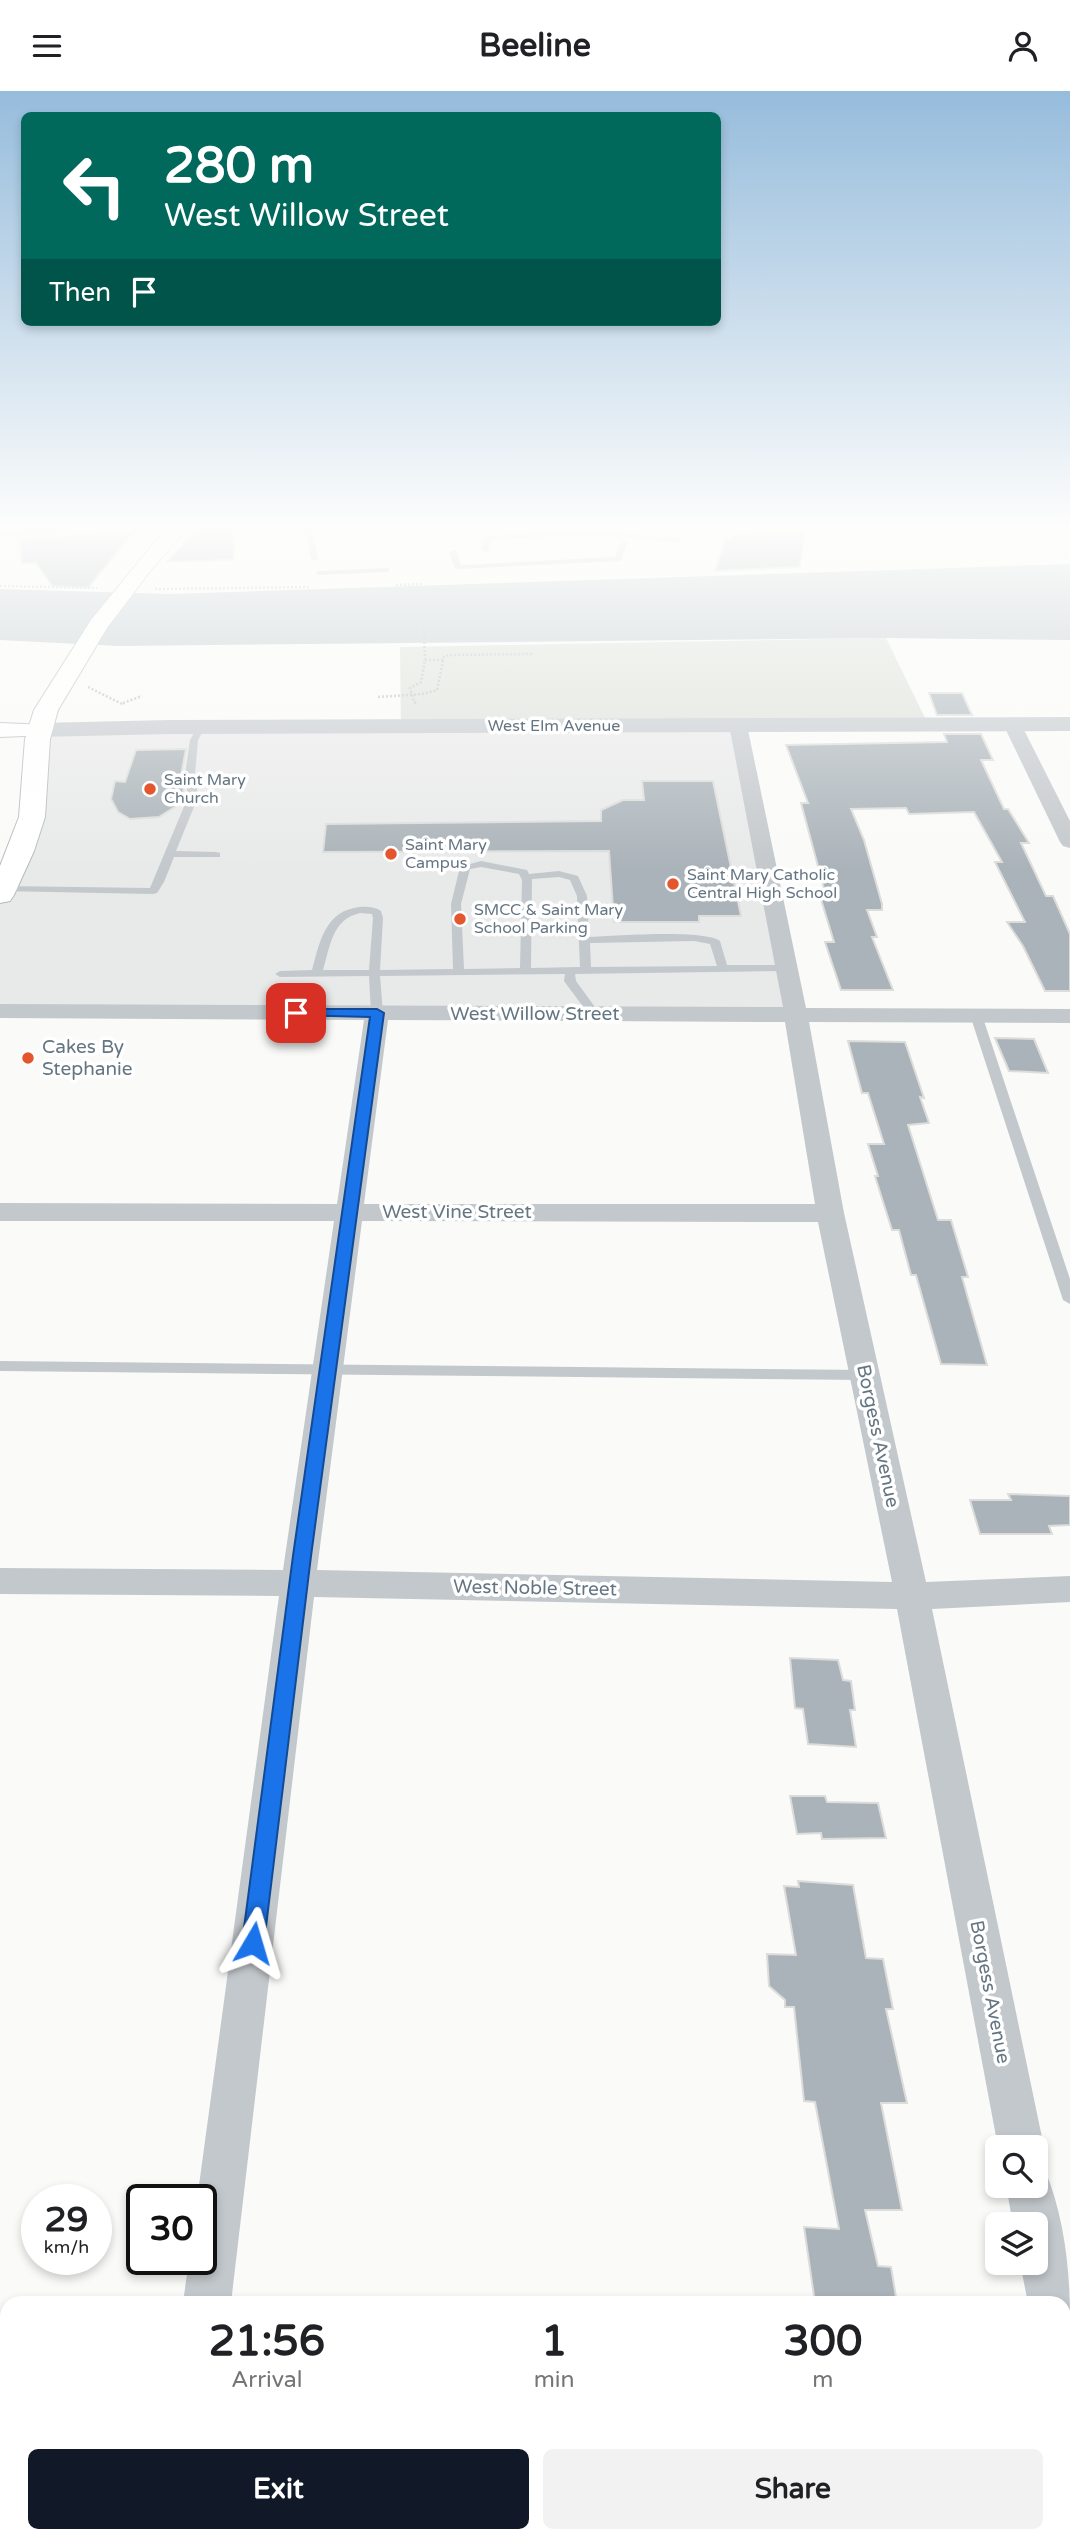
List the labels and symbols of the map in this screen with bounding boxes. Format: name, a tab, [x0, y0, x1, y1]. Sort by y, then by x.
street label: West Elm Avenue	[488, 716, 620, 736]
place label: Saint Mary Church	[164, 770, 246, 808]
marker: Saint Mary Church	[142, 781, 158, 797]
place label: Saint Mary Campus	[405, 835, 487, 873]
marker: Saint Mary Campus	[383, 846, 399, 862]
place label: Saint Mary Catholic Central High School	[687, 865, 837, 903]
marker: Saint Mary Catholic Central High School	[665, 876, 681, 892]
place label: SMCC & Saint Mary School Parking	[474, 900, 623, 938]
marker: SMCC & Saint Mary School Parking	[452, 911, 468, 927]
pin	[266, 983, 326, 1043]
street label: West Willow Street	[450, 1003, 620, 1025]
place label: Cakes By Stephanie	[42, 1036, 132, 1080]
marker: Cakes By Stephanie	[20, 1050, 36, 1066]
street label: West Vine Street	[382, 1201, 532, 1223]
street label: Borgess Avenue	[852, 1363, 904, 1509]
street label: West Noble Street	[453, 1576, 617, 1600]
position arrow	[216, 1906, 290, 1980]
street label: Borgess Avenue	[965, 1918, 1015, 2066]
speed limit sign: 30	[126, 2184, 217, 2275]

